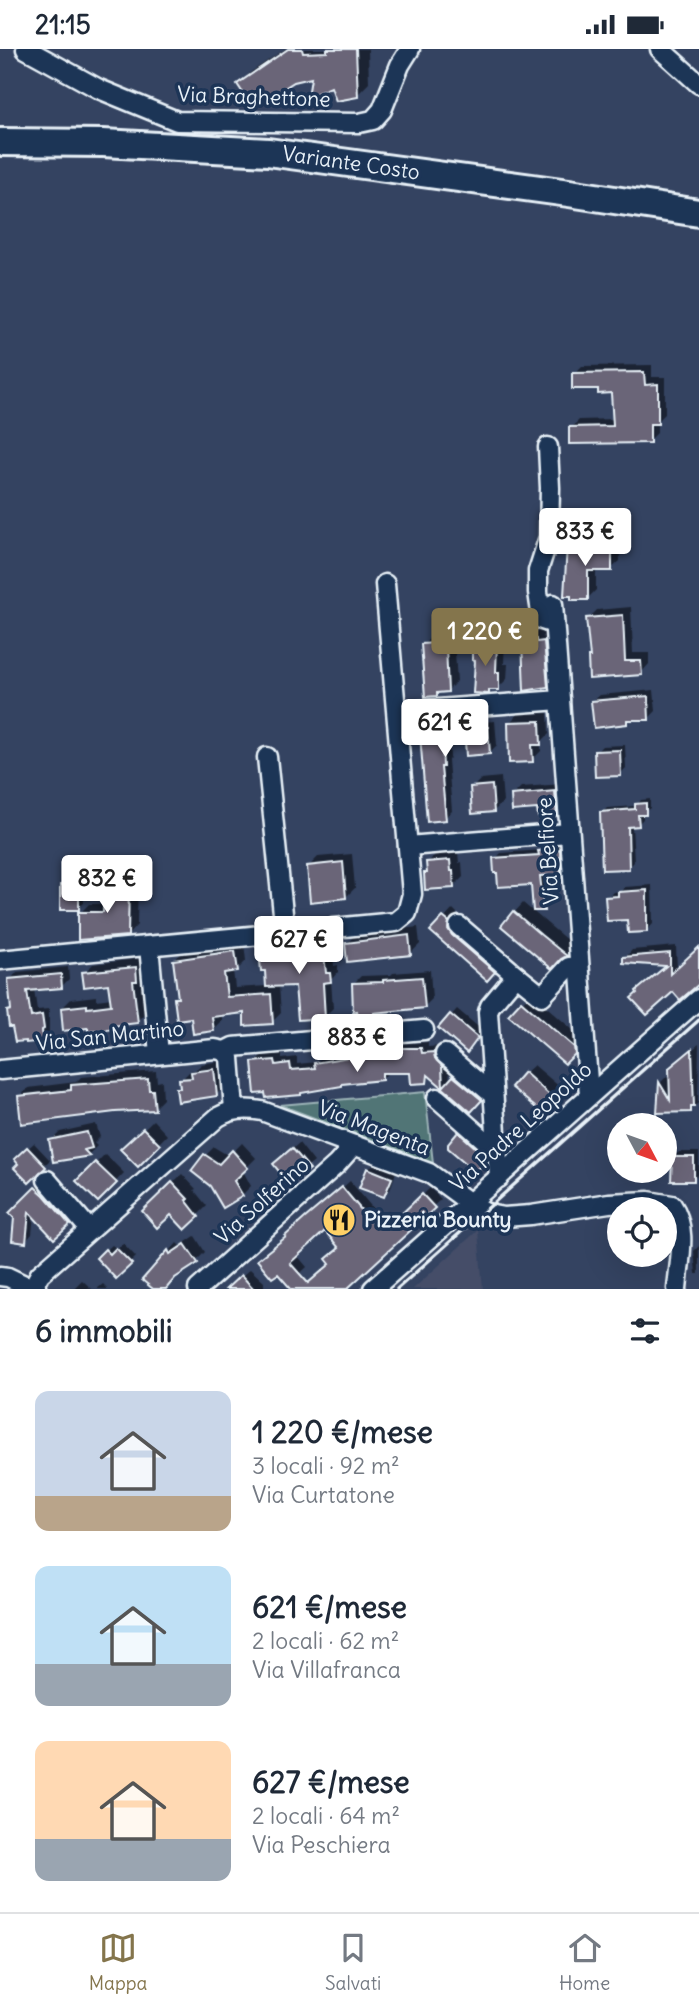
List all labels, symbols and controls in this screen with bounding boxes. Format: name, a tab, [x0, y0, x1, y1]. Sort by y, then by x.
text: 21:15	[35, 8, 91, 41]
street label: Via Braghettone	[177, 80, 331, 113]
street label: Variante Costo	[281, 139, 422, 186]
pin: 833 €	[536, 509, 634, 568]
text: 833 €	[555, 516, 615, 545]
pin: 1 220 €	[420, 609, 550, 668]
text: 1 220 €	[447, 616, 523, 645]
pin: 621 €	[396, 699, 494, 759]
text: 621 €	[417, 707, 473, 736]
street label: Via Belfiore	[530, 797, 565, 905]
pin: 832 €	[58, 855, 156, 915]
text: 832 €	[77, 863, 137, 892]
pin: 627 €	[250, 916, 348, 976]
text: 627 €	[270, 924, 328, 953]
street label: Via San Martino	[35, 1014, 185, 1057]
pin: 883 €	[308, 1014, 406, 1074]
text: 883 €	[327, 1022, 387, 1051]
street label: Via Padre Leopoldo	[444, 1056, 597, 1198]
street label: Via Magenta	[314, 1094, 434, 1161]
north arrow	[607, 1113, 677, 1183]
map controls	[607, 1113, 677, 1267]
street label: Via Solferino	[209, 1151, 315, 1250]
button: locate	[607, 1197, 677, 1267]
restaurant icon: Pizzeria Bounty	[320, 1201, 358, 1239]
place label: Pizzeria Bounty	[364, 1206, 511, 1233]
text: 6 immobili	[35, 1312, 172, 1350]
icon: filters	[626, 1312, 664, 1350]
text: 1 220 €/mese	[252, 1413, 433, 1451]
icon: home	[91, 1419, 175, 1503]
text: 3 locali · 92 m²	[252, 1451, 400, 1480]
text: Via Curtatone	[252, 1480, 395, 1509]
text: 621 €/mese	[252, 1588, 407, 1626]
icon: home	[91, 1594, 175, 1678]
text: 2 locali · 62 m²	[252, 1626, 399, 1655]
text: Via Villafranca	[252, 1655, 401, 1684]
text: 627 €/mese	[252, 1763, 410, 1801]
icon: home	[91, 1769, 175, 1853]
text: 2 locali · 64 m²	[252, 1801, 400, 1830]
text: Via Peschiera	[252, 1830, 391, 1859]
tab: Mappa	[89, 1929, 147, 1995]
tab: Salvati	[325, 1929, 381, 1995]
tab: Home	[559, 1929, 610, 1995]

